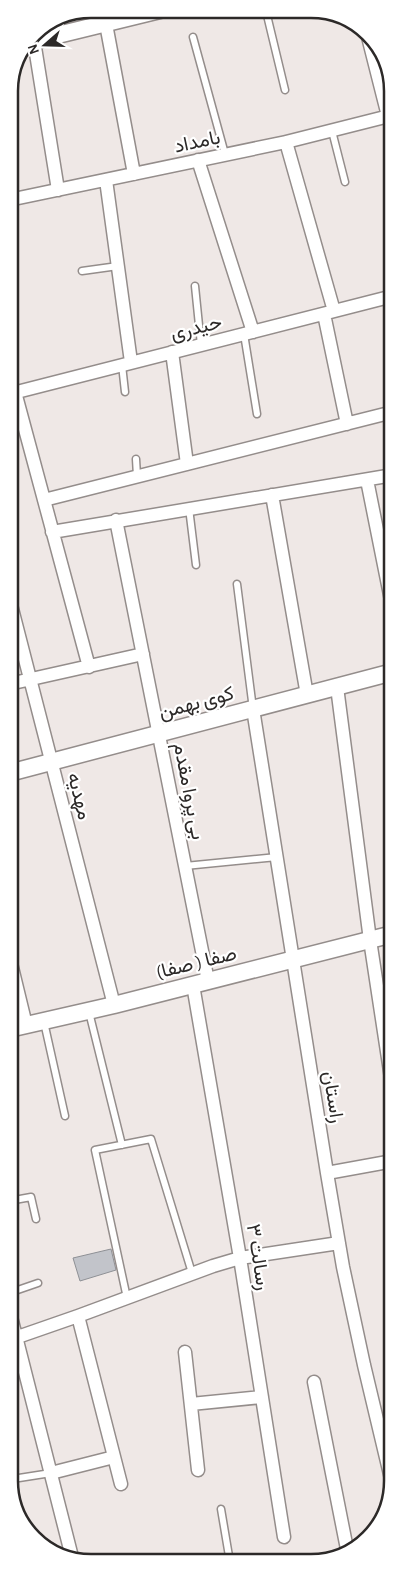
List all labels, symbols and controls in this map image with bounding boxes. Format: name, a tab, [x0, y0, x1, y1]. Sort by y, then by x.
north arrow	[20, 20, 70, 70]
text: N	[25, 42, 42, 56]
street label: بامداد	[172, 127, 222, 158]
street label: حیدری	[168, 312, 224, 346]
street label: کوی بهمن	[157, 683, 237, 725]
street label: بی پروا مقدم	[167, 741, 208, 842]
street label: مهدیه	[62, 771, 95, 822]
street label: صفا ( صفا)	[154, 943, 239, 983]
street label: راستان	[317, 1070, 347, 1125]
street label: رسالت ۳	[241, 1222, 273, 1292]

